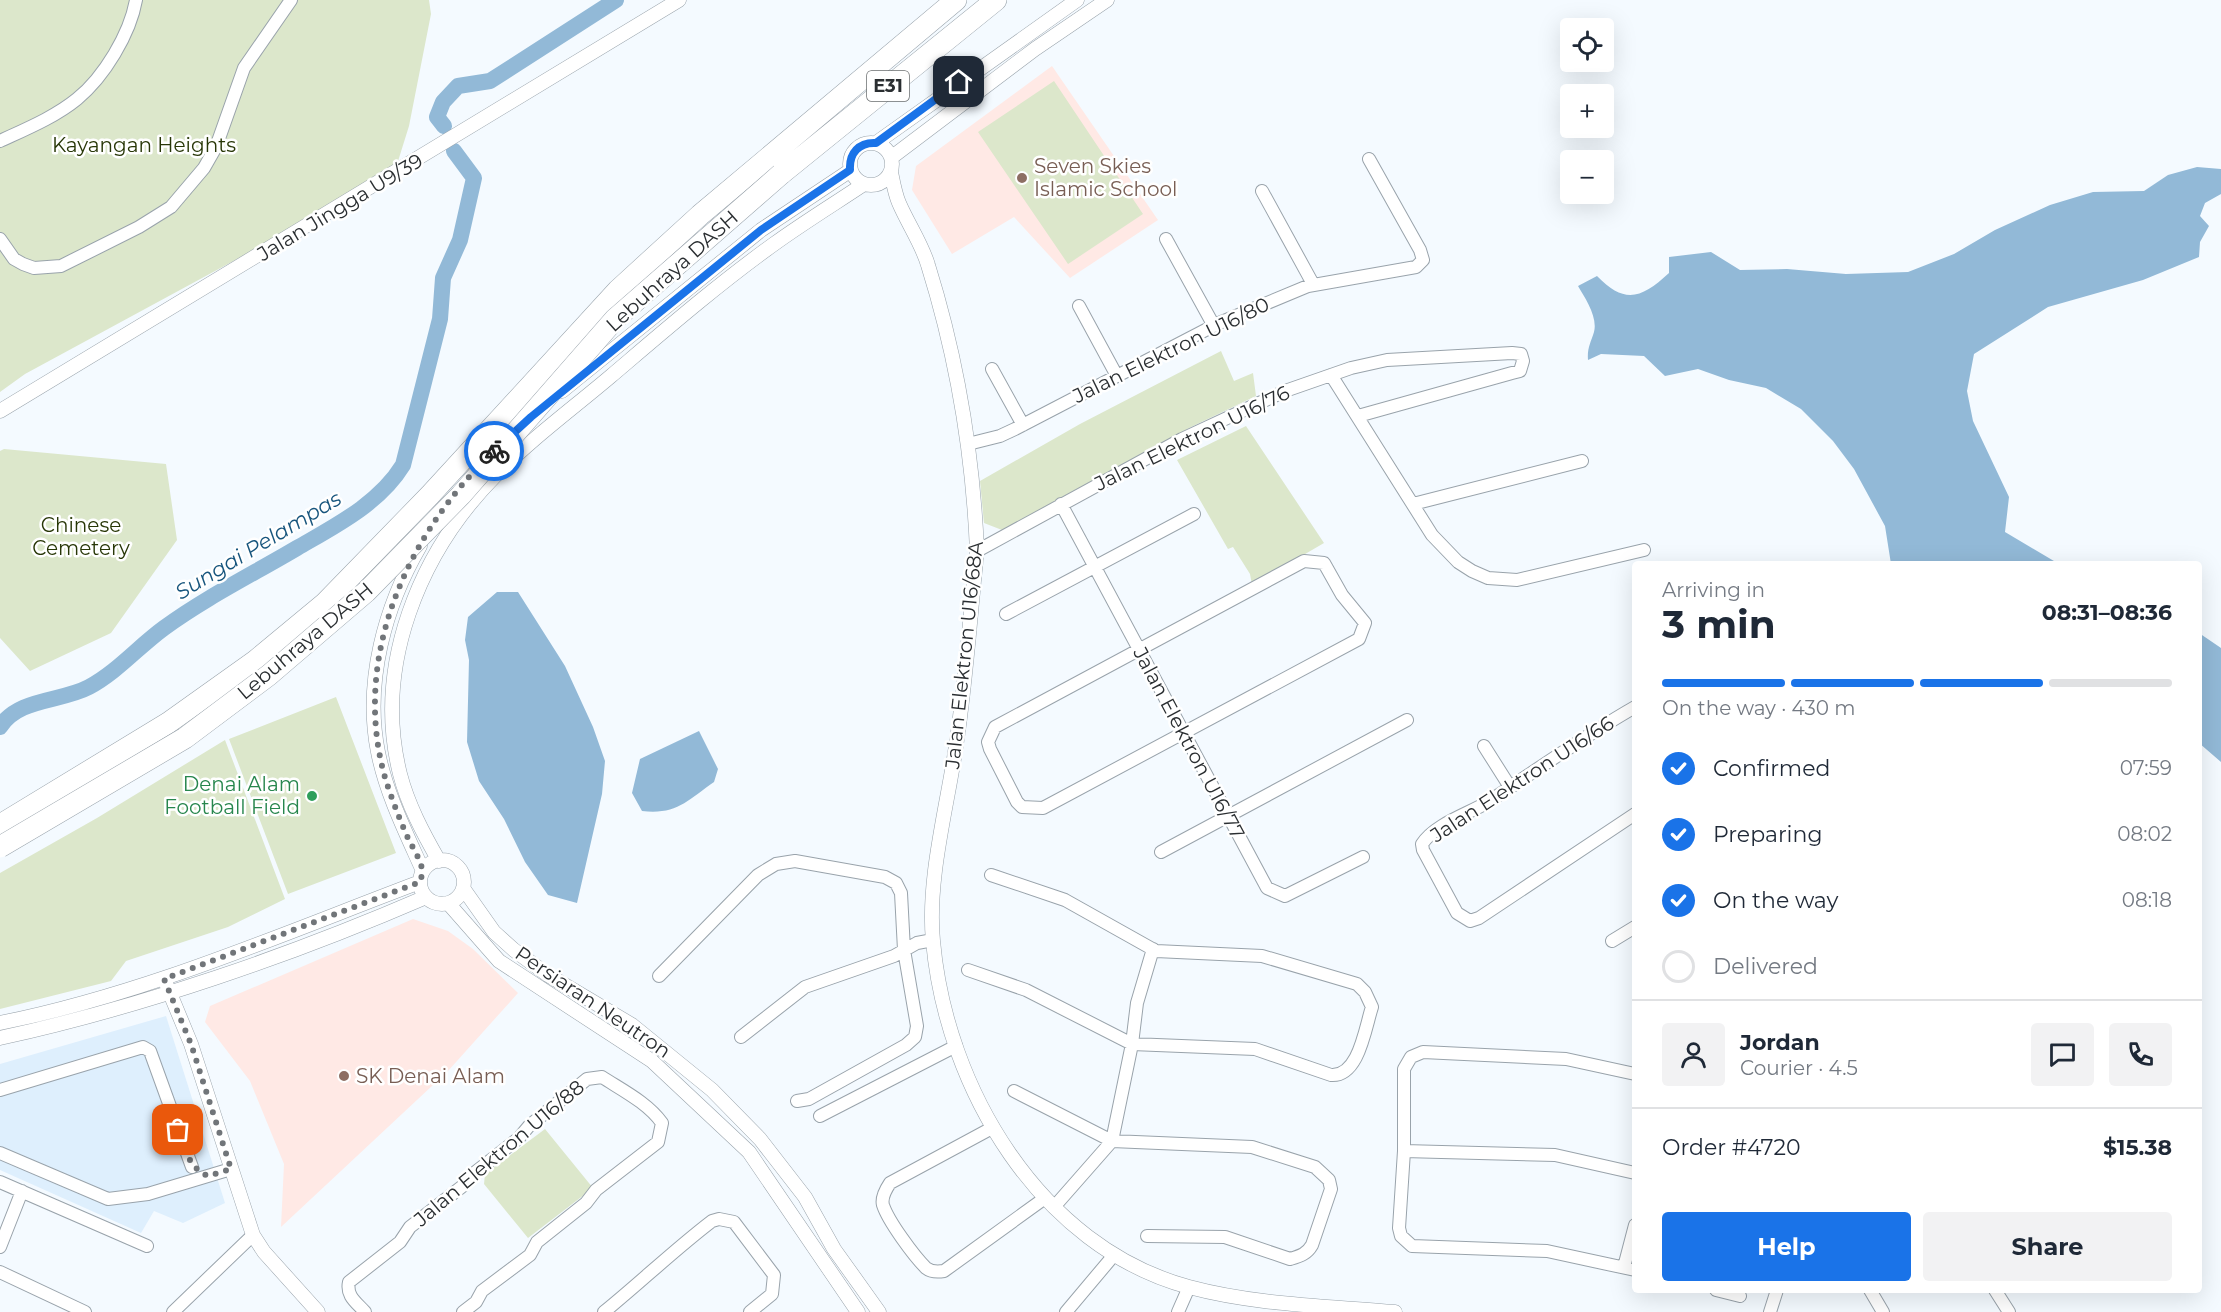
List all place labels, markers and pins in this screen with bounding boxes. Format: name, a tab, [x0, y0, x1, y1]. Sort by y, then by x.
pin	[933, 56, 984, 107]
place label: Seven Skies Islamic School	[1034, 154, 1177, 201]
marker: Seven Skies Islamic School	[1015, 171, 1029, 185]
place label: Denai Alam Football Field	[164, 772, 300, 819]
marker: Denai Alam Football Field	[305, 789, 319, 803]
place label: SK Denai Alam	[356, 1064, 505, 1088]
marker: SK Denai Alam	[337, 1069, 351, 1083]
pin	[152, 1104, 203, 1155]

